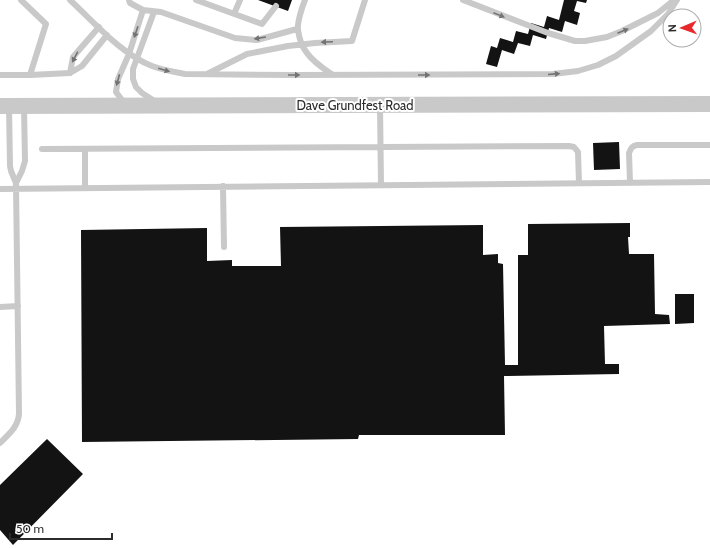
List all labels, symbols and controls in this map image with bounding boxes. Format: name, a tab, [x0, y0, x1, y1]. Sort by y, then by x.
north arrow	[662, 8, 702, 48]
one-way arrow	[494, 12, 506, 18]
text: N	[665, 24, 679, 32]
one-way arrow	[133, 26, 139, 38]
one-way arrow	[617, 27, 629, 33]
one-way arrow	[253, 35, 266, 41]
one-way arrow	[320, 39, 333, 45]
one-way arrow	[72, 51, 78, 63]
one-way arrow	[158, 67, 170, 73]
one-way arrow	[548, 70, 560, 77]
one-way arrow	[288, 72, 301, 78]
one-way arrow	[418, 72, 431, 78]
one-way arrow	[115, 74, 121, 86]
street label: Dave Grundfest Road	[297, 97, 414, 113]
scale bar	[10, 515, 112, 541]
text: 50 m	[16, 521, 44, 536]

